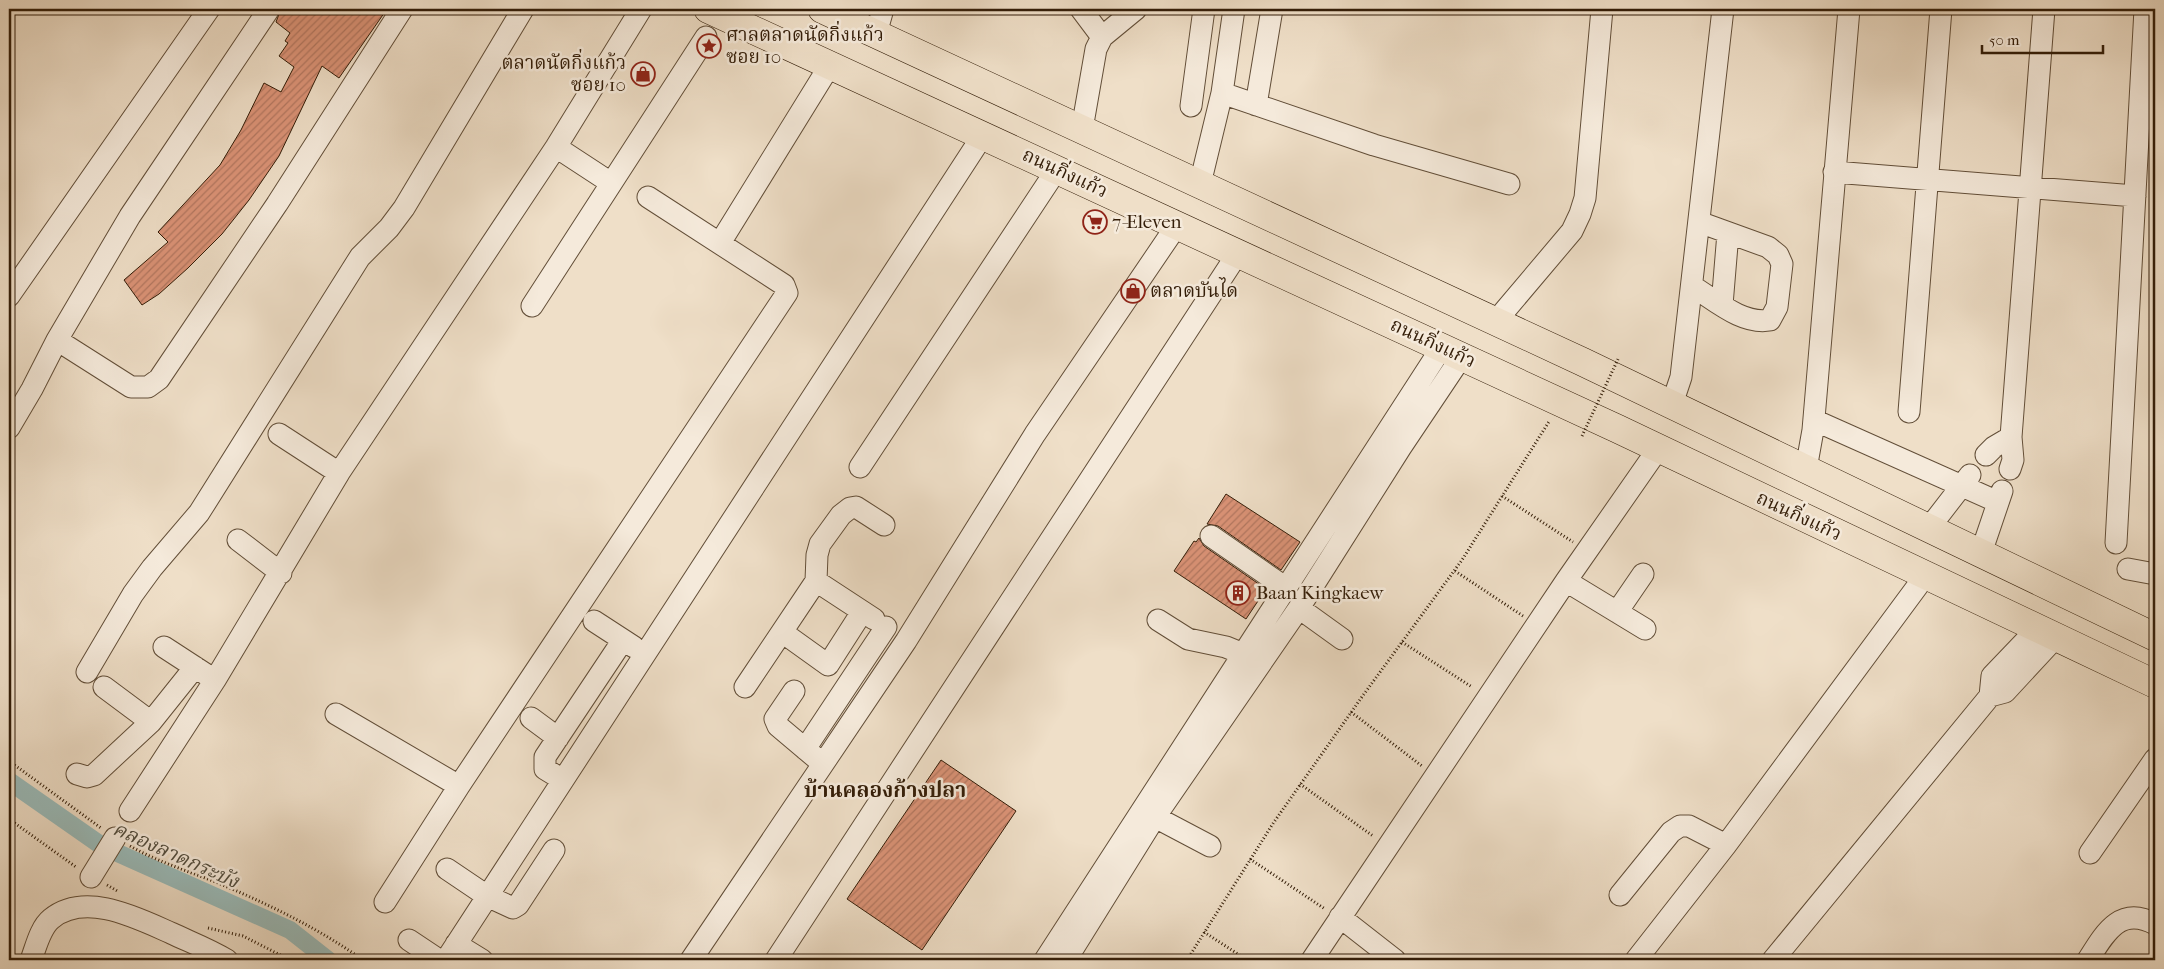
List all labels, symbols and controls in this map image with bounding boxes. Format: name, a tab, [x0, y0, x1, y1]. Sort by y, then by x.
place label: ศาลตลาดนัดกิ่งแก้ว ซอย 10	[726, 20, 884, 68]
scale bar	[1982, 22, 2103, 54]
text: 50 m	[1989, 31, 2020, 49]
place icon: ศาลตลาดนัดกิ่งแก้ว ซอย 10	[696, 33, 722, 59]
place label: ตลาดนัดกิ่งแก้ว ซอย 10	[501, 48, 626, 96]
shop icon: ตลาดนัดกิ่งแก้ว ซอย 10	[630, 61, 656, 87]
street label: ถนนกิ่งแก้ว	[1019, 140, 1113, 202]
supermarket icon: 7-Eleven	[1082, 209, 1108, 235]
place label: 7-Eleven	[1112, 211, 1182, 233]
place label: ตลาดบันได	[1150, 277, 1238, 302]
shop icon: ตลาดบันได	[1120, 278, 1146, 304]
street label: ถนนกิ่งแก้ว	[1387, 310, 1481, 372]
street label: ถนนกิ่งแก้ว	[1753, 483, 1847, 545]
building icon: Baan Kingkaew	[1225, 580, 1251, 606]
place label: Baan Kingkaew	[1256, 582, 1384, 604]
district label: บ้านคลองก้างปลา	[804, 778, 966, 802]
water label: คลองลาดกระบัง	[110, 817, 243, 893]

